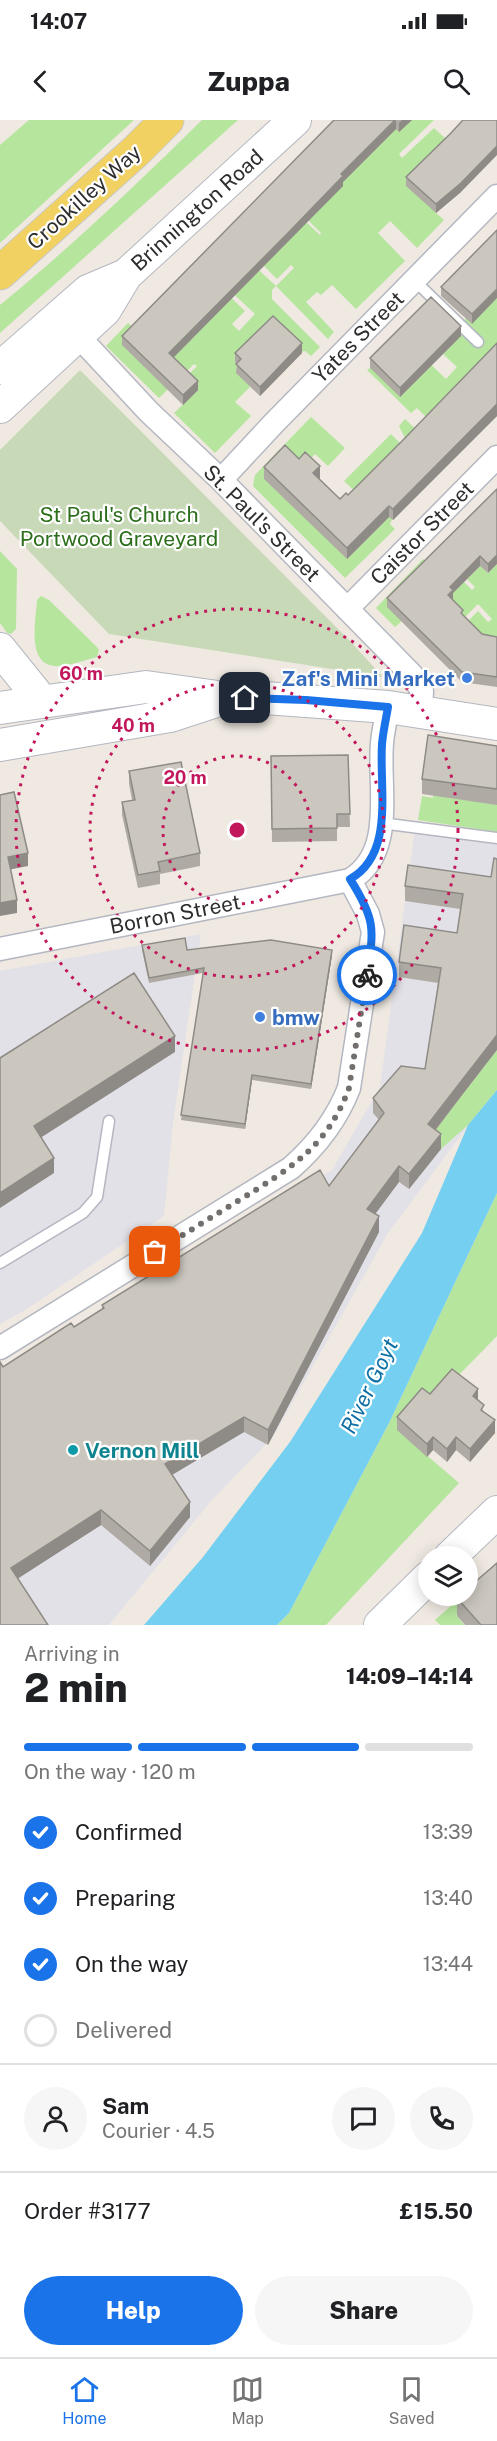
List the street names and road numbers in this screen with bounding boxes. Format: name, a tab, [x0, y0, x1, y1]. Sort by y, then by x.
street label: Crookilley Way	[22, 139, 146, 255]
street label: Brinnington Road	[126, 144, 268, 276]
street label: Yates Street	[307, 286, 409, 388]
street label: St. Paul's Street	[198, 459, 326, 587]
street label: Caistor Street	[365, 476, 479, 590]
street label: Borron Street	[107, 889, 243, 939]

